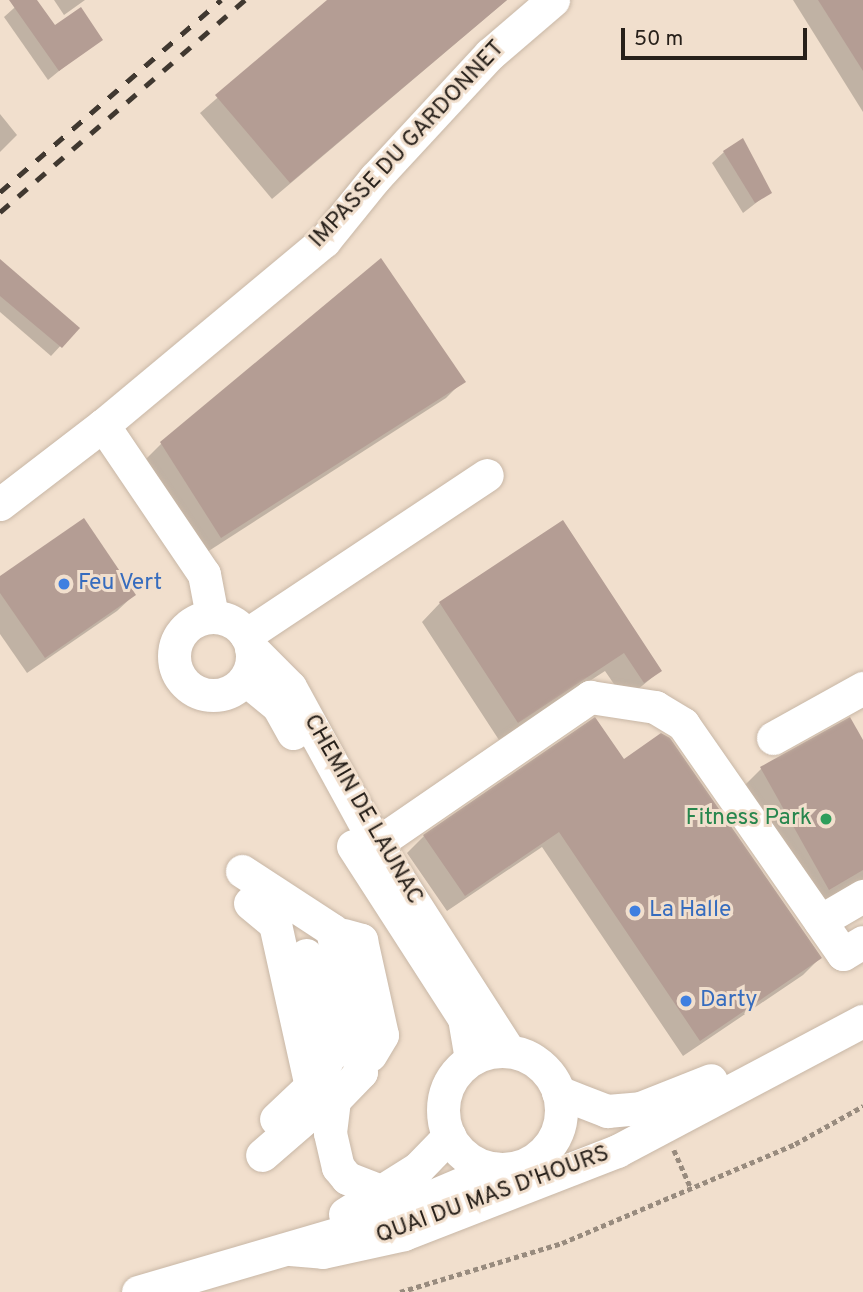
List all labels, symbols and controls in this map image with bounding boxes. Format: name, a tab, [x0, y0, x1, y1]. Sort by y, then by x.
scale bar	[625, 14, 810, 58]
text: 50 m	[634, 26, 683, 53]
street label: IMPASSE DU GARDONNET	[305, 36, 511, 254]
place label: Feu Vert	[78, 570, 163, 598]
marker: Feu Vert	[56, 576, 72, 592]
street label: CHEMIN DE LAUNAC	[296, 710, 428, 910]
place label: Fitness Park	[686, 805, 812, 833]
marker: Fitness Park	[818, 811, 834, 827]
place label: La Halle	[649, 897, 731, 925]
marker: La Halle	[627, 903, 643, 919]
place label: Darty	[700, 987, 757, 1015]
marker: Darty	[678, 993, 694, 1009]
street label: QUAI DU MAS D'HOURS	[373, 1141, 613, 1251]

